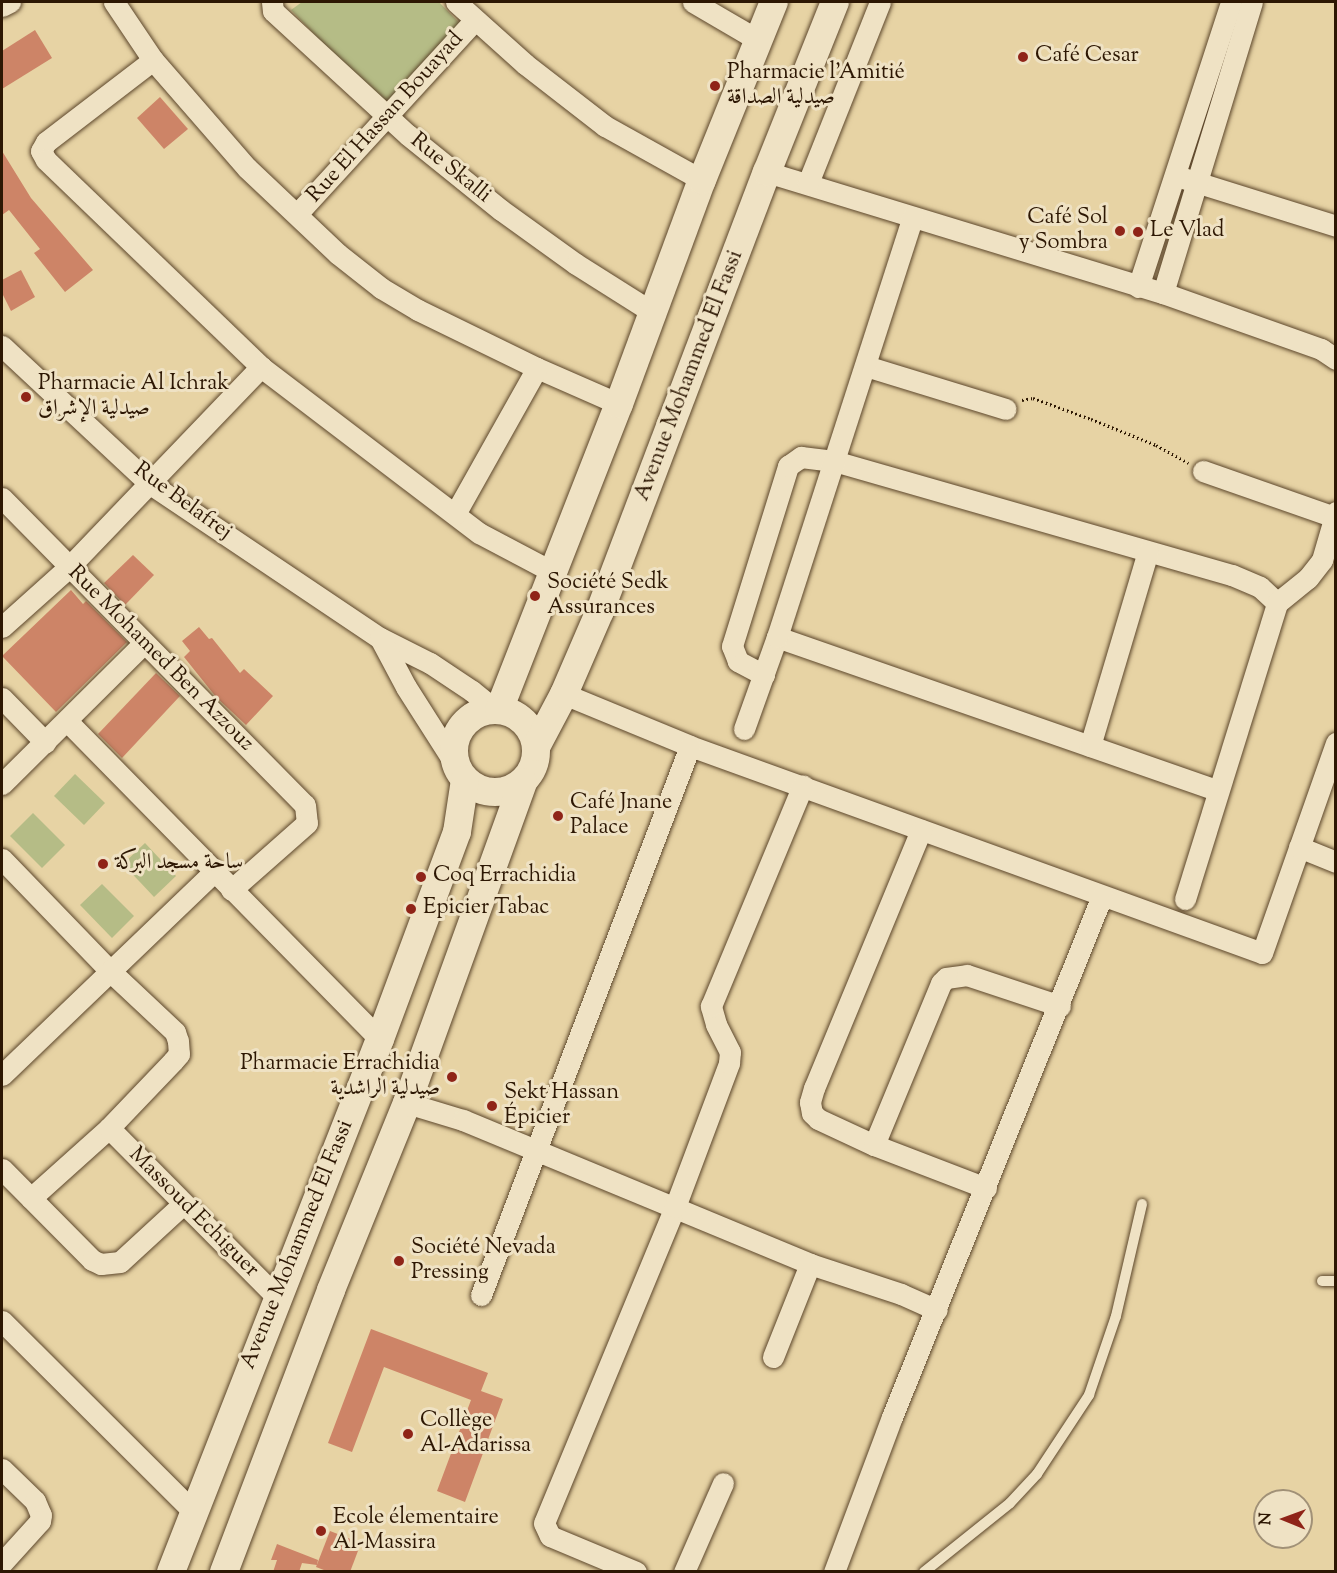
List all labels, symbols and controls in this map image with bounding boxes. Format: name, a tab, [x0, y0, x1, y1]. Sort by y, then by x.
street label: Rue El Hassan Bouayad	[302, 27, 470, 209]
place label: Café Cesar	[1035, 44, 1139, 70]
marker: Café Cesar	[1016, 50, 1030, 64]
place label: Pharmacie l'Amitié صيدلية الصداقة	[727, 60, 905, 112]
marker: Pharmacie l'Amitié صيدلية الصداقة	[708, 79, 722, 93]
street label: Rue Skalli	[404, 128, 496, 210]
place label: Café Sol y Sombra	[1019, 205, 1108, 256]
place label: Le Vlad	[1150, 219, 1224, 245]
marker: Café Sol y Sombra	[1113, 224, 1127, 238]
marker: Le Vlad	[1131, 225, 1145, 239]
street label: Avenue Mohammed El Fassi	[630, 247, 750, 505]
place label: Pharmacie Al Ichrak صيدلية الإشراق	[38, 371, 229, 422]
marker: Pharmacie Al Ichrak صيدلية الإشراق	[19, 390, 33, 404]
street label: Rue Belafrej	[128, 457, 236, 547]
street label: Rue Mohamed Ben Azzouz	[61, 560, 259, 758]
place label: Société Sedk Assurances	[547, 570, 669, 622]
marker: Société Sedk Assurances	[528, 589, 542, 603]
place label: Café Jnane Palace	[570, 790, 672, 842]
marker: Café Jnane Palace	[551, 809, 565, 823]
place label: ساحة مسجد البركة	[115, 851, 243, 877]
marker: ساحة مسجد البركة	[96, 857, 110, 871]
place label: Coq Errachidia	[433, 864, 576, 890]
marker: Coq Errachidia	[414, 870, 428, 884]
place label: Epicier Tabac	[423, 896, 549, 922]
marker: Epicier Tabac	[404, 902, 418, 916]
place label: Pharmacie Errachidia صيدلية الراشدية	[240, 1051, 440, 1102]
marker: Pharmacie Errachidia صيدلية الراشدية	[445, 1070, 459, 1084]
place label: Sekt Hassan Épicier	[504, 1080, 619, 1132]
marker: Sekt Hassan Épicier	[485, 1099, 499, 1113]
street label: Avenue Mohammed El Fassi	[236, 1117, 360, 1373]
street label: Massoud Echiguer	[122, 1142, 264, 1284]
place label: Société Nevada Pressing	[411, 1235, 556, 1286]
marker: Société Nevada Pressing	[392, 1254, 406, 1268]
place label: Collège Al-Adarissa	[420, 1408, 531, 1460]
marker: Collège Al-Adarissa	[401, 1427, 415, 1441]
north arrow	[1253, 1489, 1313, 1549]
place label: Ecole élementaire Al-Massira	[333, 1505, 499, 1556]
text: N	[1255, 1512, 1278, 1525]
marker: Ecole élementaire Al-Massira	[314, 1524, 328, 1538]

